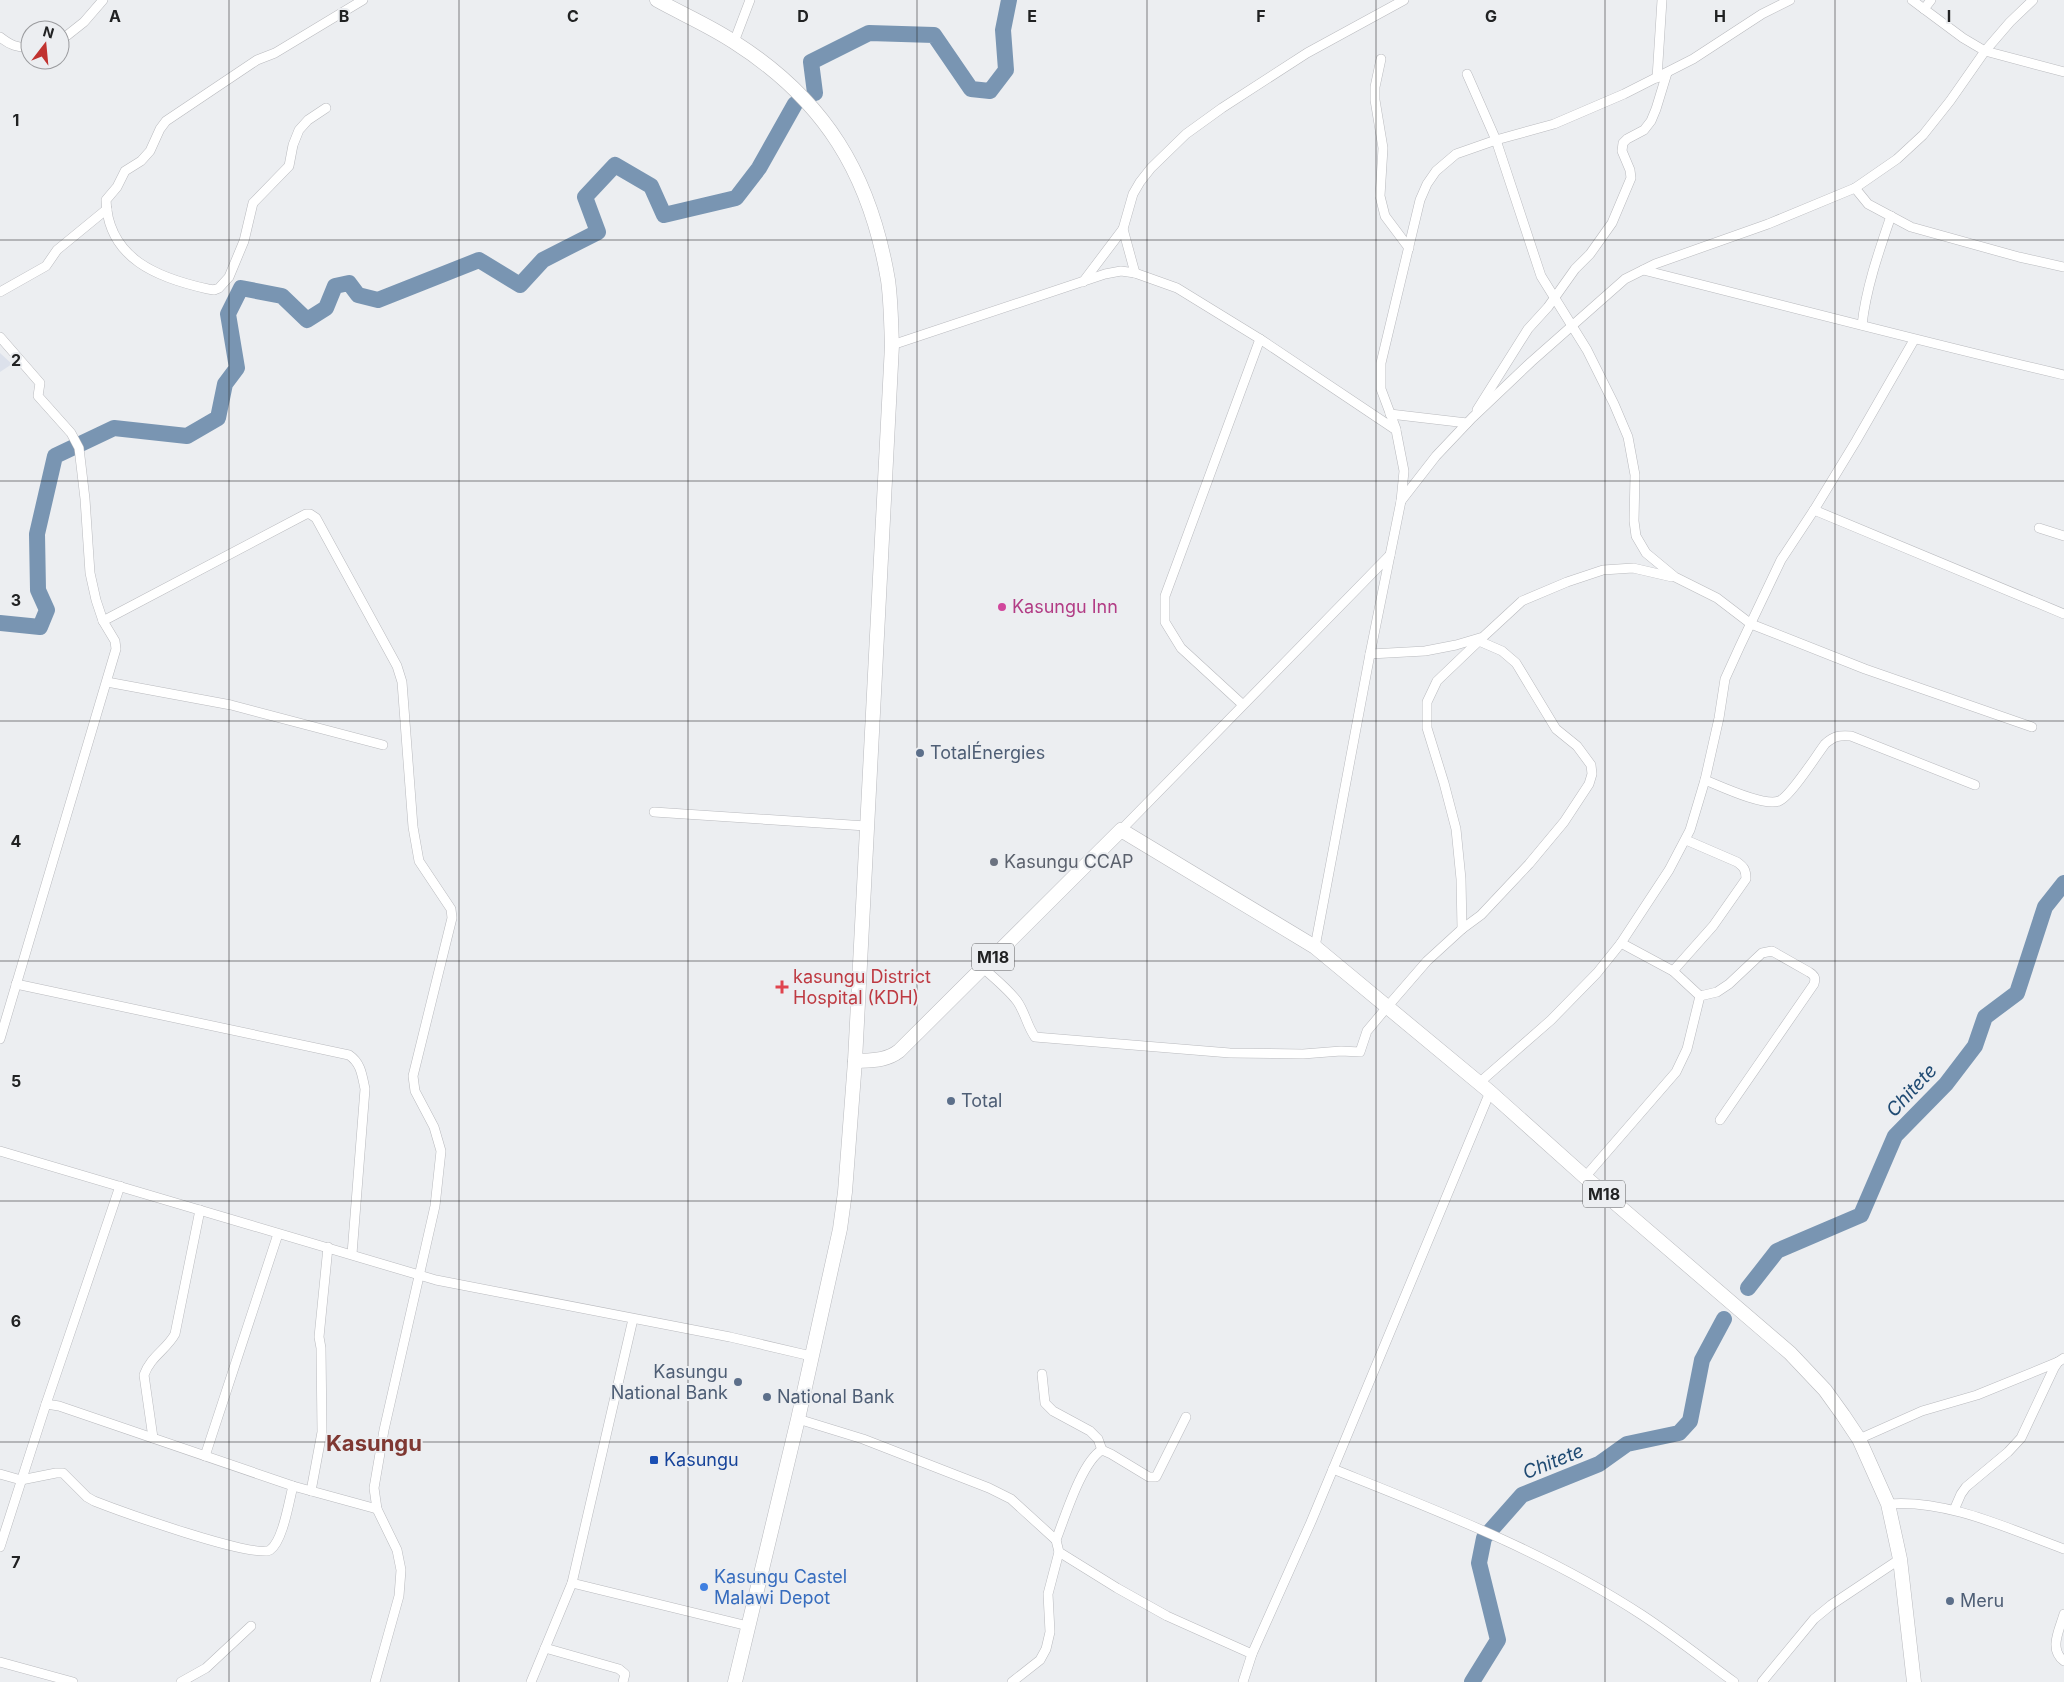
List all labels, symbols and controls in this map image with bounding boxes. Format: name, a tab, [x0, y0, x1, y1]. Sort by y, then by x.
text: A	[109, 6, 121, 26]
text: B	[339, 6, 349, 26]
text: C	[567, 6, 579, 26]
text: D	[797, 6, 809, 26]
text: E	[1027, 6, 1037, 26]
text: F	[1256, 6, 1266, 26]
text: G	[1485, 6, 1497, 26]
text: H	[1714, 6, 1726, 26]
text: I	[1947, 6, 1951, 26]
north arrow	[20, 20, 70, 70]
text: N	[41, 22, 56, 42]
text: 1	[13, 110, 19, 130]
text: 2	[11, 350, 21, 370]
text: 3	[11, 590, 21, 610]
place label: Kasungu Inn	[1012, 596, 1118, 617]
marker: Kasungu Inn	[996, 601, 1008, 613]
place label: TotalÉnergies	[930, 741, 1045, 763]
marker: TotalÉnergies	[914, 747, 926, 759]
text: 4	[11, 831, 22, 851]
place label: Kasungu CCAP	[1004, 851, 1134, 872]
marker: Kasungu CCAP	[988, 856, 1000, 868]
road number: M18	[972, 944, 1014, 970]
place label: kasungu District Hospital (KDH)	[793, 966, 931, 1008]
marker: kasungu District Hospital (KDH)	[775, 980, 789, 994]
water label: Chitete	[1881, 1059, 1941, 1121]
text: 5	[11, 1071, 21, 1091]
place label: Total	[961, 1090, 1002, 1111]
marker: Total	[945, 1095, 957, 1107]
road number: M18	[1583, 1180, 1625, 1208]
text: 6	[11, 1311, 21, 1331]
place label: Kasungu National Bank	[611, 1361, 728, 1403]
marker: Kasungu National Bank	[732, 1376, 744, 1388]
place label: National Bank	[777, 1386, 894, 1407]
marker: National Bank	[761, 1391, 773, 1403]
district label: Kasungu	[326, 1430, 422, 1456]
water label: Chitete	[1519, 1439, 1587, 1484]
place label: Kasungu	[664, 1449, 739, 1470]
marker: Kasungu	[648, 1454, 660, 1466]
text: 7	[11, 1552, 21, 1572]
place label: Kasungu Castel Malawi Depot	[714, 1566, 847, 1608]
marker: Kasungu Castel Malawi Depot	[698, 1581, 710, 1593]
place label: Meru	[1960, 1590, 2004, 1611]
marker: Meru	[1944, 1595, 1956, 1607]

